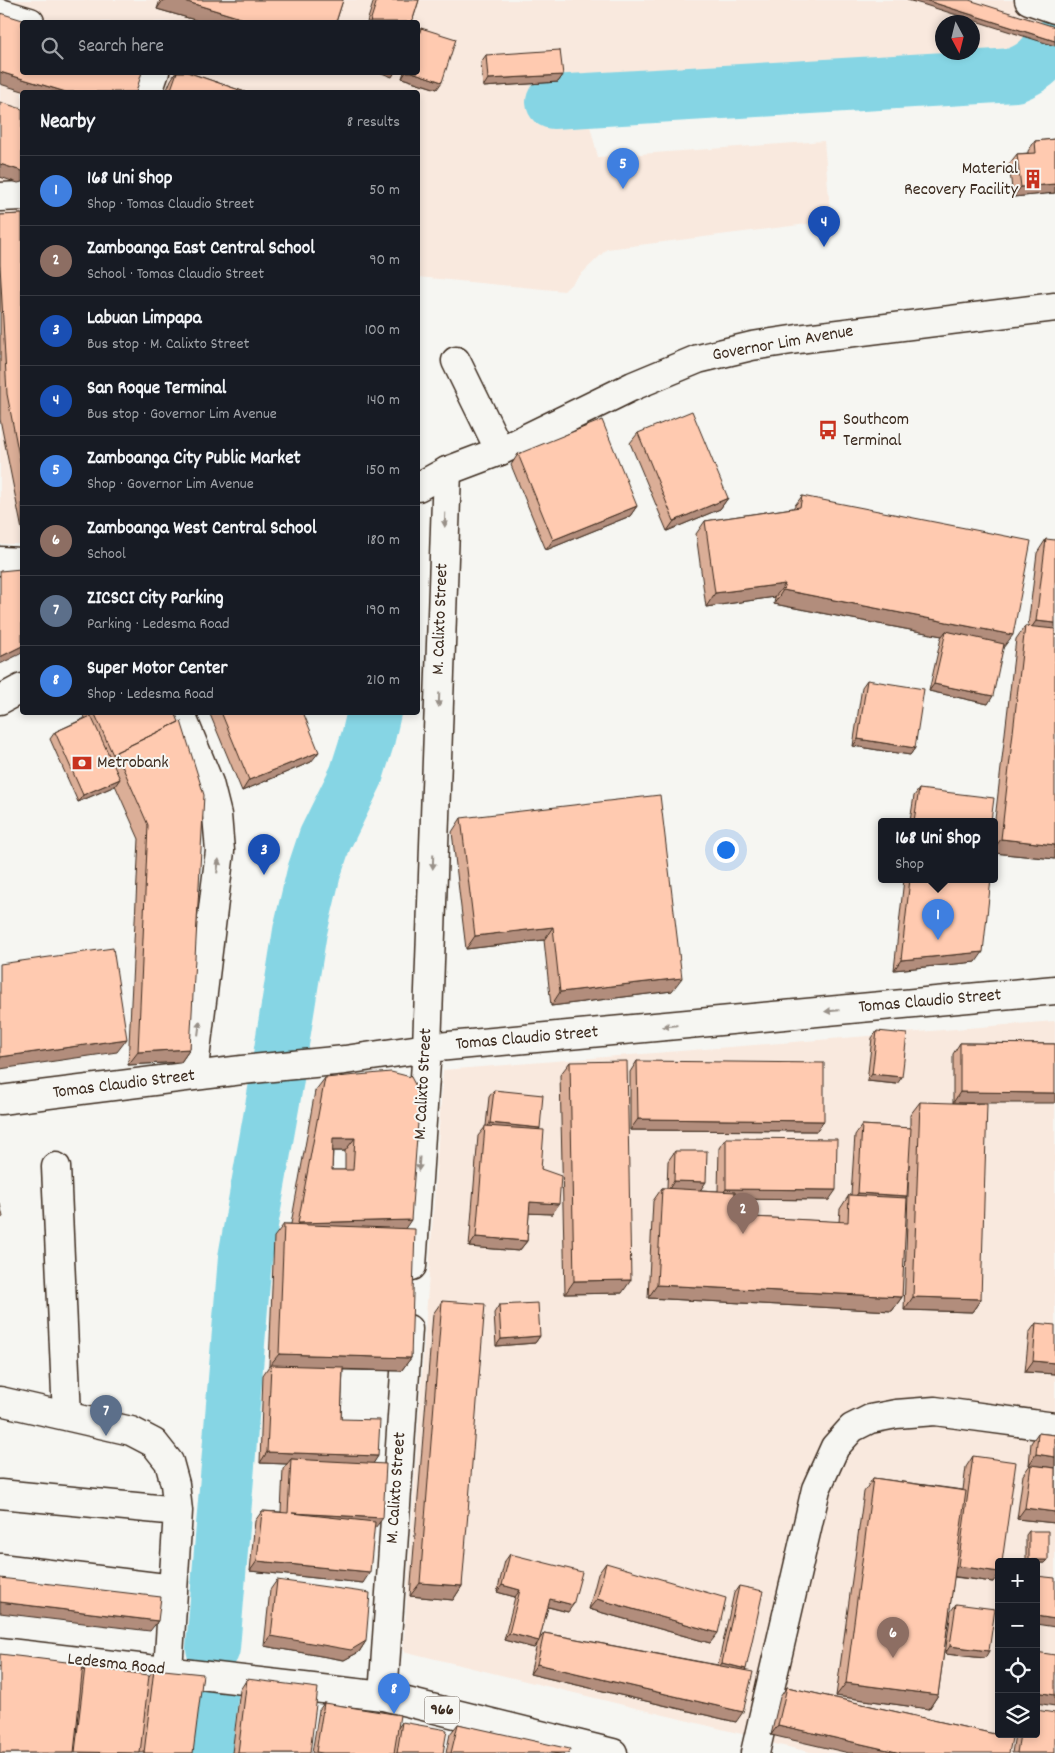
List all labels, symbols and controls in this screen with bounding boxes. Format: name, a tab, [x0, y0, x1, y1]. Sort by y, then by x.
north arrow	[935, 15, 980, 60]
search box	[20, 20, 420, 75]
icon: search	[38, 34, 66, 62]
text: Search here	[78, 34, 164, 61]
text: Nearby	[40, 108, 95, 138]
text: 8 results	[347, 111, 400, 134]
pin: 5	[607, 148, 639, 189]
place label: Material Recovery Facility	[904, 157, 1019, 203]
text: 168 Uni Shop	[87, 166, 173, 193]
building icon: Material Recovery Facility	[1022, 168, 1044, 190]
text: 1	[54, 179, 58, 202]
text: 50 m	[369, 179, 400, 202]
text: Shop · Tomas Claudio Street	[87, 193, 254, 216]
pin: 4	[808, 206, 840, 247]
text: Zamboanga East Central School	[87, 236, 315, 263]
text: 2	[53, 249, 60, 272]
text: 90 m	[369, 249, 400, 272]
text: School · Tomas Claudio Street	[87, 263, 264, 286]
text: Labuan Limpapa	[87, 306, 202, 333]
text: 3	[52, 319, 60, 342]
text: 100 m	[364, 319, 400, 342]
street label: Governor Lim Avenue	[711, 319, 856, 369]
text: Bus stop · M. Calixto Street	[87, 333, 249, 356]
text: San Roque Terminal	[87, 376, 226, 403]
text: 4	[53, 389, 59, 412]
text: 140 m	[366, 389, 400, 412]
text: Bus stop · Governor Lim Avenue	[87, 403, 277, 426]
place label: Southcom Terminal	[843, 408, 909, 454]
bus stop icon: Southcom Terminal	[817, 419, 839, 441]
text: Zamboanga City Public Market	[87, 446, 301, 473]
text: 5	[52, 459, 60, 482]
text: 150 m	[366, 459, 400, 482]
text: Shop · Governor Lim Avenue	[87, 473, 254, 496]
one-way arrow	[441, 512, 449, 528]
text: Zamboanga West Central School	[87, 516, 316, 543]
text: 6	[52, 529, 60, 552]
text: 180 m	[367, 529, 400, 552]
text: School	[87, 543, 126, 566]
street label: M. Calixto Street	[427, 562, 455, 675]
text: ZICSCI City Parking	[87, 586, 224, 613]
text: 7	[53, 599, 59, 622]
text: 190 m	[366, 599, 400, 622]
text: Parking · Ledesma Road	[87, 613, 230, 636]
text: Super Motor Center	[87, 656, 228, 683]
text: 8	[53, 669, 59, 692]
text: 210 m	[366, 669, 400, 692]
text: Shop · Ledesma Road	[87, 683, 214, 706]
one-way arrow	[434, 692, 442, 708]
place label: Metrobank	[97, 751, 169, 776]
bank icon: Metrobank	[71, 752, 93, 774]
popup	[878, 818, 998, 883]
text: 168 Uni Shop	[895, 826, 981, 853]
pin: 3	[248, 834, 280, 875]
your location	[713, 837, 739, 863]
text: Shop	[895, 853, 924, 876]
one-way arrow	[429, 854, 437, 870]
one-way arrow	[215, 858, 223, 874]
pin: 1	[922, 899, 954, 940]
street label: Tomas Claudio Street	[858, 983, 1003, 1021]
one-way arrow	[824, 1007, 840, 1015]
one-way arrow	[195, 1019, 203, 1035]
street label: Tomas Claudio Street	[455, 1020, 600, 1058]
one-way arrow	[662, 1022, 678, 1030]
street label: M. Calixto Street	[409, 1027, 439, 1140]
street label: Tomas Claudio Street	[51, 1064, 197, 1106]
one-way arrow	[414, 1156, 422, 1172]
pin: 2	[727, 1193, 759, 1234]
pin: 7	[90, 1395, 122, 1436]
street label: M. Calixto Street	[381, 1431, 413, 1545]
map controls	[995, 1558, 1040, 1738]
button: +	[995, 1558, 1040, 1603]
button: −	[995, 1603, 1040, 1648]
pin: 6	[877, 1617, 909, 1658]
street label: Ledesma Road	[66, 1647, 166, 1683]
button: locate	[995, 1648, 1040, 1693]
pin: 8	[378, 1673, 410, 1714]
button: layers	[995, 1693, 1040, 1738]
road number: 966	[424, 1696, 460, 1724]

